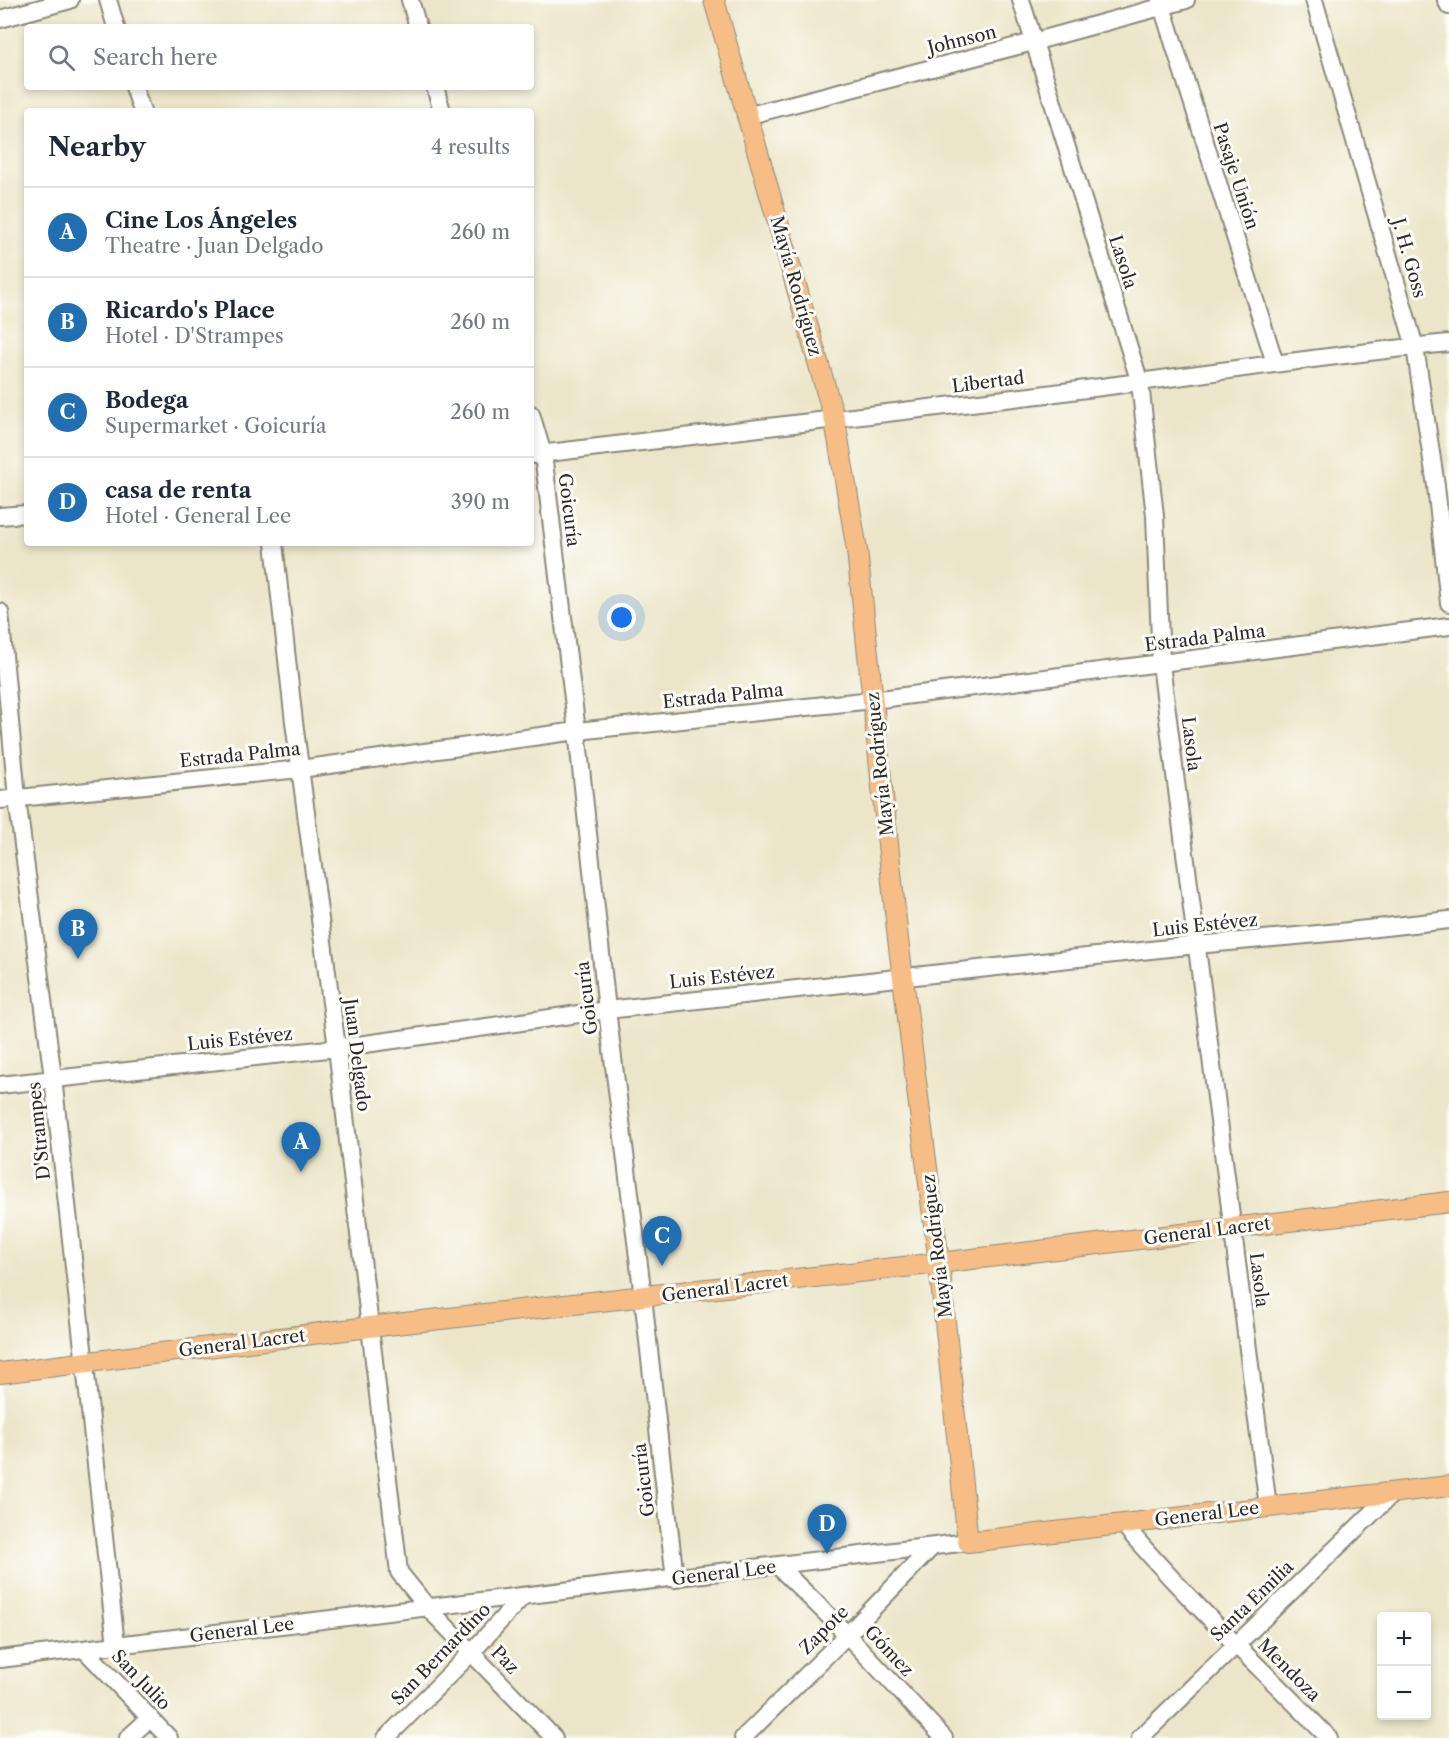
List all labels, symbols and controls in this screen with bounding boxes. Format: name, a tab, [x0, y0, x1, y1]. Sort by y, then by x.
street label: Johnson	[923, 21, 999, 60]
search box	[24, 24, 534, 90]
icon: search	[45, 41, 78, 74]
text: Search here	[93, 44, 218, 71]
street label: Pasaje Unión	[1208, 120, 1264, 232]
text: Nearby	[48, 131, 146, 163]
text: 4 results	[431, 135, 510, 159]
text: Cine Los Ángeles	[105, 207, 297, 234]
street label: Mayía Rodríguez	[765, 213, 827, 359]
street label: J. H. Goss	[1386, 213, 1431, 300]
text: A	[60, 220, 75, 244]
text: 260 m	[450, 220, 510, 244]
street label: Lasola	[1104, 232, 1142, 292]
text: Theatre · Juan Delgado	[105, 234, 323, 258]
text: Ricardo's Place	[105, 297, 275, 324]
text: B	[60, 310, 75, 334]
text: 260 m	[450, 310, 510, 334]
text: Hotel · D'Strampes	[105, 324, 284, 348]
street label: Libertad	[951, 367, 1025, 397]
text: Bodega	[105, 387, 189, 414]
text: C	[59, 400, 76, 424]
text: 260 m	[450, 400, 510, 424]
text: Supermarket · Goicuría	[105, 414, 327, 438]
street label: Goicuría	[554, 472, 584, 549]
text: casa de renta	[105, 477, 252, 504]
text: D	[59, 490, 76, 514]
text: 390 m	[451, 490, 510, 514]
text: Hotel · General Lee	[105, 504, 291, 528]
your location	[607, 603, 636, 632]
street label: Estrada Palma	[1143, 620, 1267, 656]
street label: Estrada Palma	[662, 679, 785, 713]
street label: Mayía Rodríguez	[861, 691, 899, 837]
street label: Lasola	[1177, 715, 1205, 773]
street label: Estrada Palma	[179, 738, 302, 772]
street label: Luis Estévez	[1151, 909, 1259, 941]
pin: B	[58, 910, 98, 959]
street label: Goicuría	[572, 959, 602, 1036]
street label: Luis Estévez	[668, 961, 776, 993]
street label: Juan Delgado	[339, 994, 375, 1113]
street label: Luis Estévez	[186, 1023, 294, 1055]
street label: D'Strampes	[23, 1081, 55, 1181]
pin: A	[282, 1122, 320, 1172]
street label: Mayía Rodríguez	[917, 1173, 957, 1319]
street label: General Lacret	[1142, 1212, 1272, 1250]
pin: C	[642, 1216, 682, 1266]
street label: Lasola	[1245, 1251, 1273, 1309]
street label: General Lacret	[660, 1269, 790, 1307]
street label: General Lacret	[177, 1324, 307, 1362]
street label: Goicuría	[629, 1441, 659, 1518]
street label: General Lee	[1154, 1497, 1260, 1531]
pin: D	[808, 1504, 846, 1554]
street label: General Lee	[671, 1556, 777, 1590]
street label: Santa Emilia	[1206, 1556, 1298, 1646]
street label: San Bernardino	[387, 1598, 495, 1710]
street label: Zapote	[795, 1601, 853, 1659]
map controls	[1377, 1612, 1431, 1720]
button: +	[1377, 1612, 1431, 1666]
street label: General Lee	[189, 1613, 295, 1647]
street label: Gómez	[860, 1621, 918, 1681]
street label: Mendoza	[1253, 1634, 1325, 1706]
street label: Paz	[487, 1641, 523, 1679]
street label: San Julio	[107, 1645, 175, 1715]
button: −	[1377, 1666, 1431, 1720]

